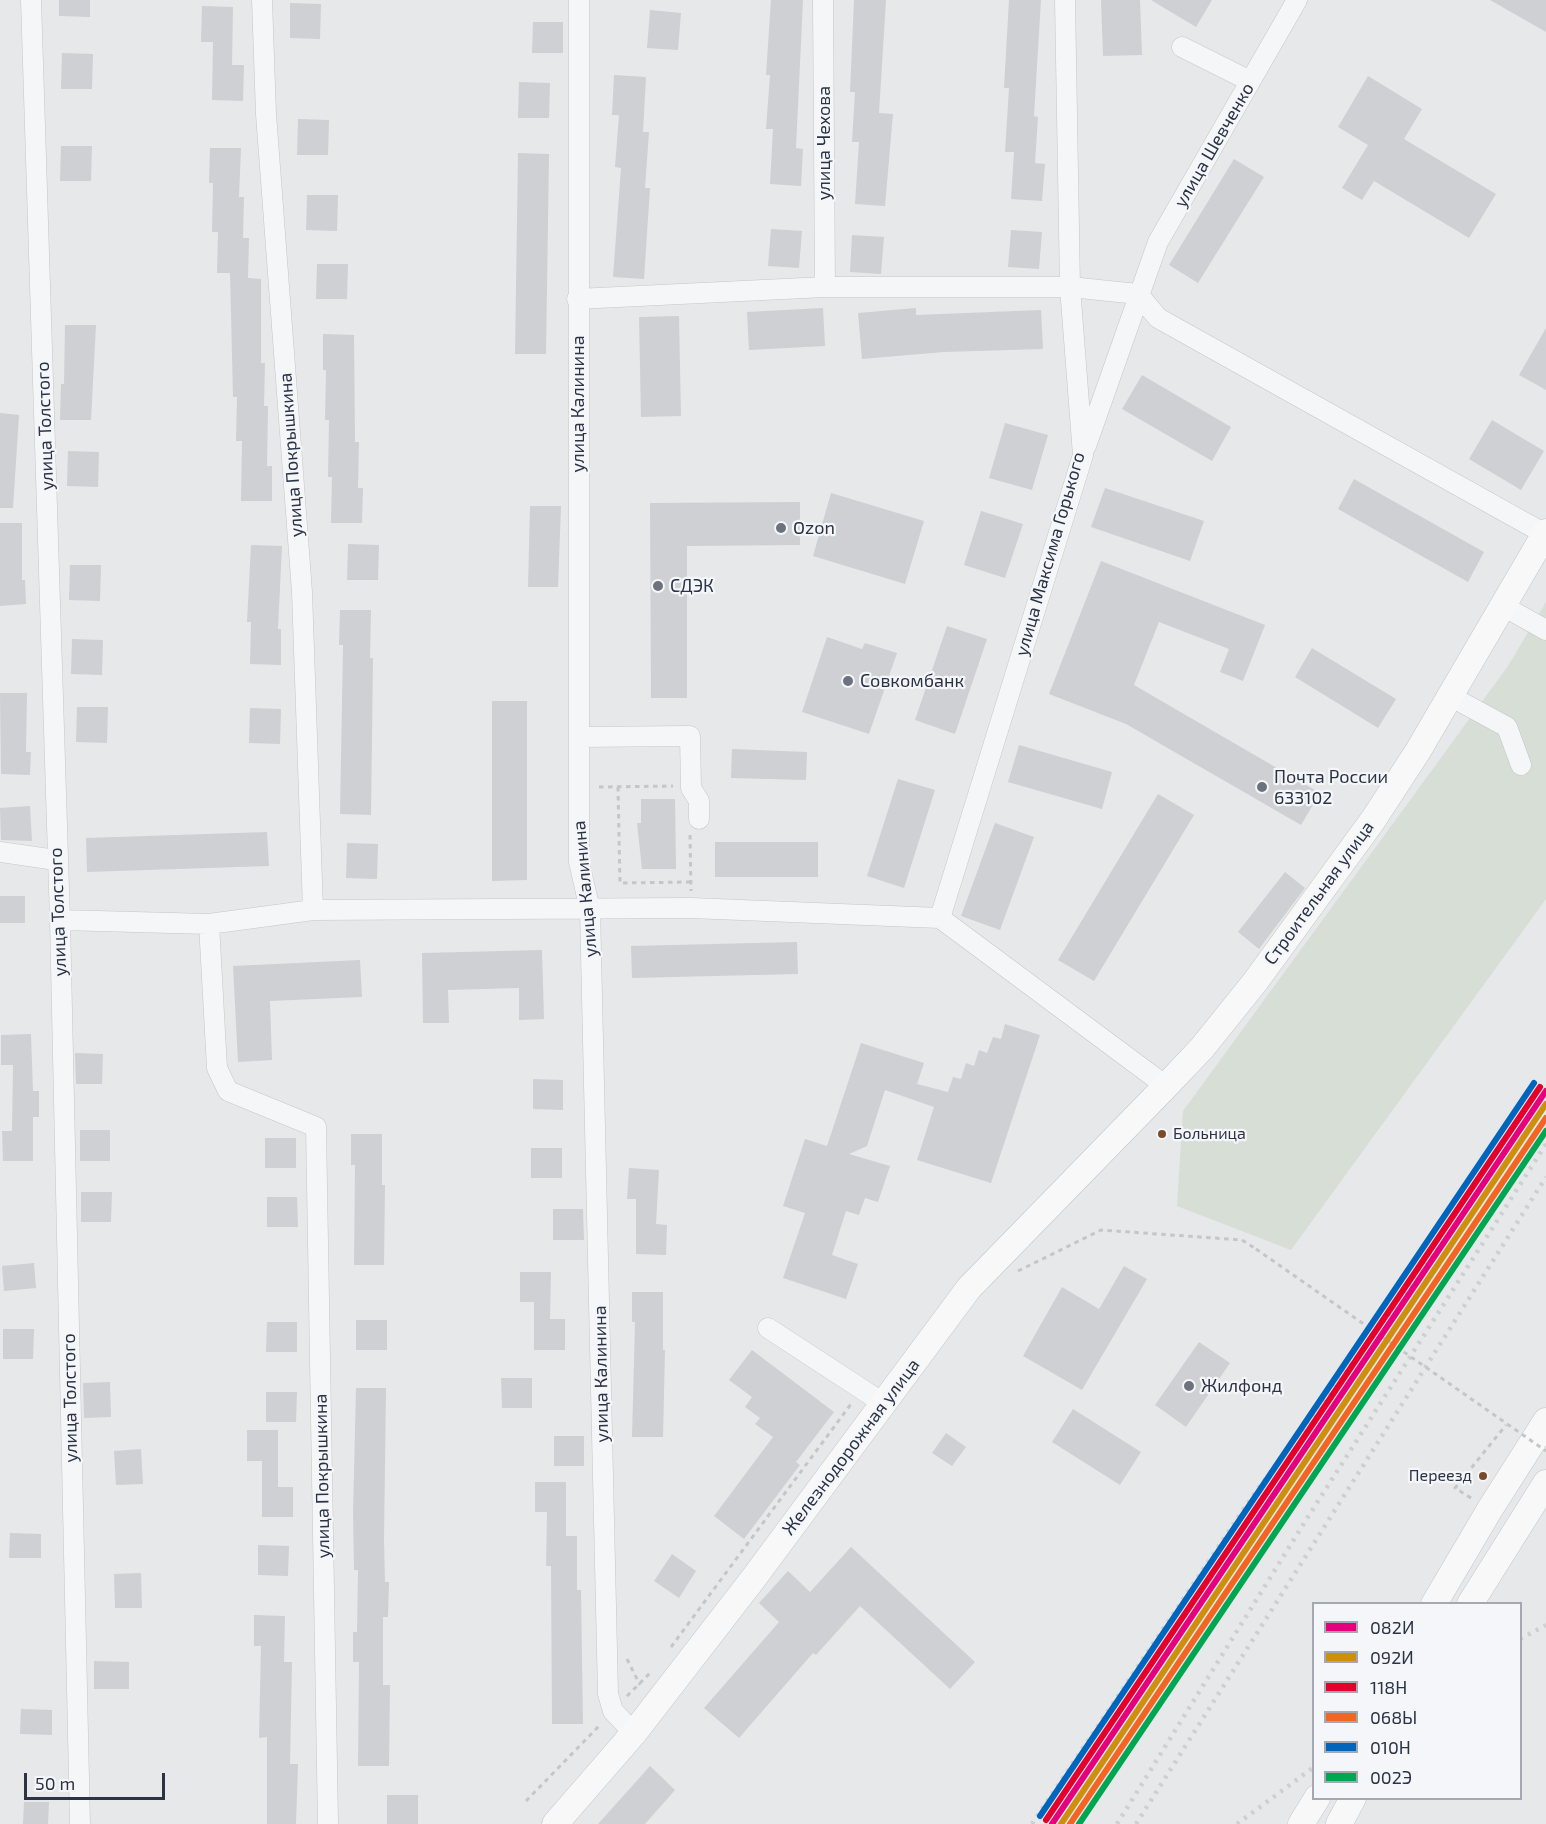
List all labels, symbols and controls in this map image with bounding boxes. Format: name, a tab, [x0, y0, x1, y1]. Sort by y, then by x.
street label: улица Шевченко	[1170, 79, 1258, 211]
street label: улица Чехова	[813, 86, 835, 200]
street label: улица Калинина	[567, 335, 589, 473]
street label: улица Толстого	[32, 361, 58, 491]
street label: улица Покрышкина	[274, 372, 308, 538]
street label: улица Максима Горького	[1011, 449, 1089, 659]
place label: Ozon	[793, 517, 835, 539]
marker: Ozon	[774, 521, 788, 535]
place label: СДЭК	[670, 575, 714, 597]
marker: СДЭК	[651, 579, 665, 593]
place label: Совкомбанк	[860, 670, 964, 692]
marker: Совкомбанк	[841, 674, 855, 688]
place label: Почта России 633102	[1274, 766, 1388, 808]
marker: Почта России 633102	[1255, 780, 1269, 794]
street label: Строительная улица	[1260, 817, 1378, 969]
street label: улица Калинина	[568, 820, 602, 958]
street label: улица Толстого	[45, 847, 71, 977]
place label: Больница	[1173, 1124, 1246, 1144]
marker: Больница	[1156, 1128, 1168, 1140]
street label: улица Калинина	[589, 1305, 613, 1443]
street label: улица Толстого	[58, 1333, 82, 1463]
street label: Железнодорожная улица	[778, 1354, 924, 1540]
place label: Жилфонд	[1201, 1375, 1282, 1397]
marker: Жилфонд	[1182, 1379, 1196, 1393]
street label: улица Покрышкина	[310, 1393, 334, 1559]
place label: Переезд	[1409, 1466, 1472, 1486]
marker: Переезд	[1477, 1470, 1489, 1482]
legend	[1312, 1602, 1522, 1800]
text: 082И	[1370, 1616, 1414, 1638]
text: 092И	[1370, 1646, 1414, 1668]
text: 118Н	[1370, 1676, 1407, 1698]
text: 068Ы	[1370, 1706, 1417, 1728]
text: 010Н	[1370, 1736, 1411, 1758]
scale bar	[27, 1761, 168, 1799]
text: 002Э	[1370, 1766, 1412, 1788]
text: 50 m	[35, 1772, 75, 1794]

